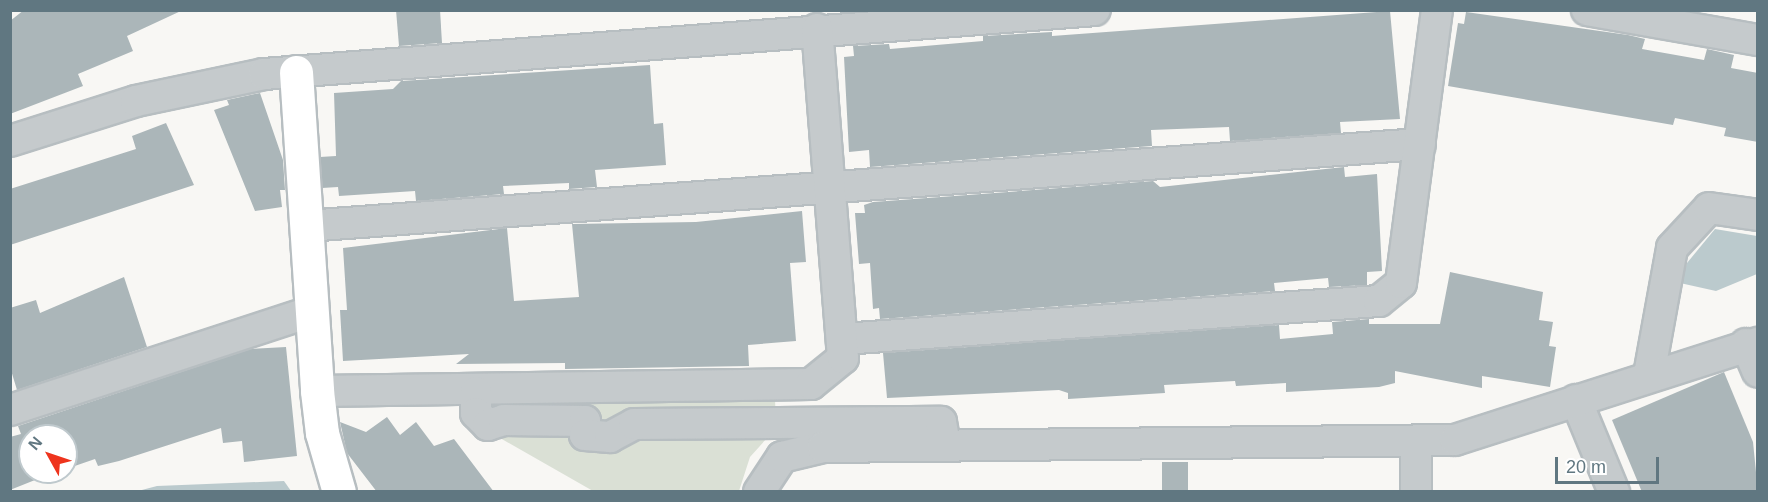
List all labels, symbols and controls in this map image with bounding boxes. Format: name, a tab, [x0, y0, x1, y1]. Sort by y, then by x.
north arrow	[18, 424, 78, 484]
text: N	[25, 434, 46, 453]
scale bar	[1558, 445, 1662, 483]
text: 20 m	[1566, 457, 1606, 477]

